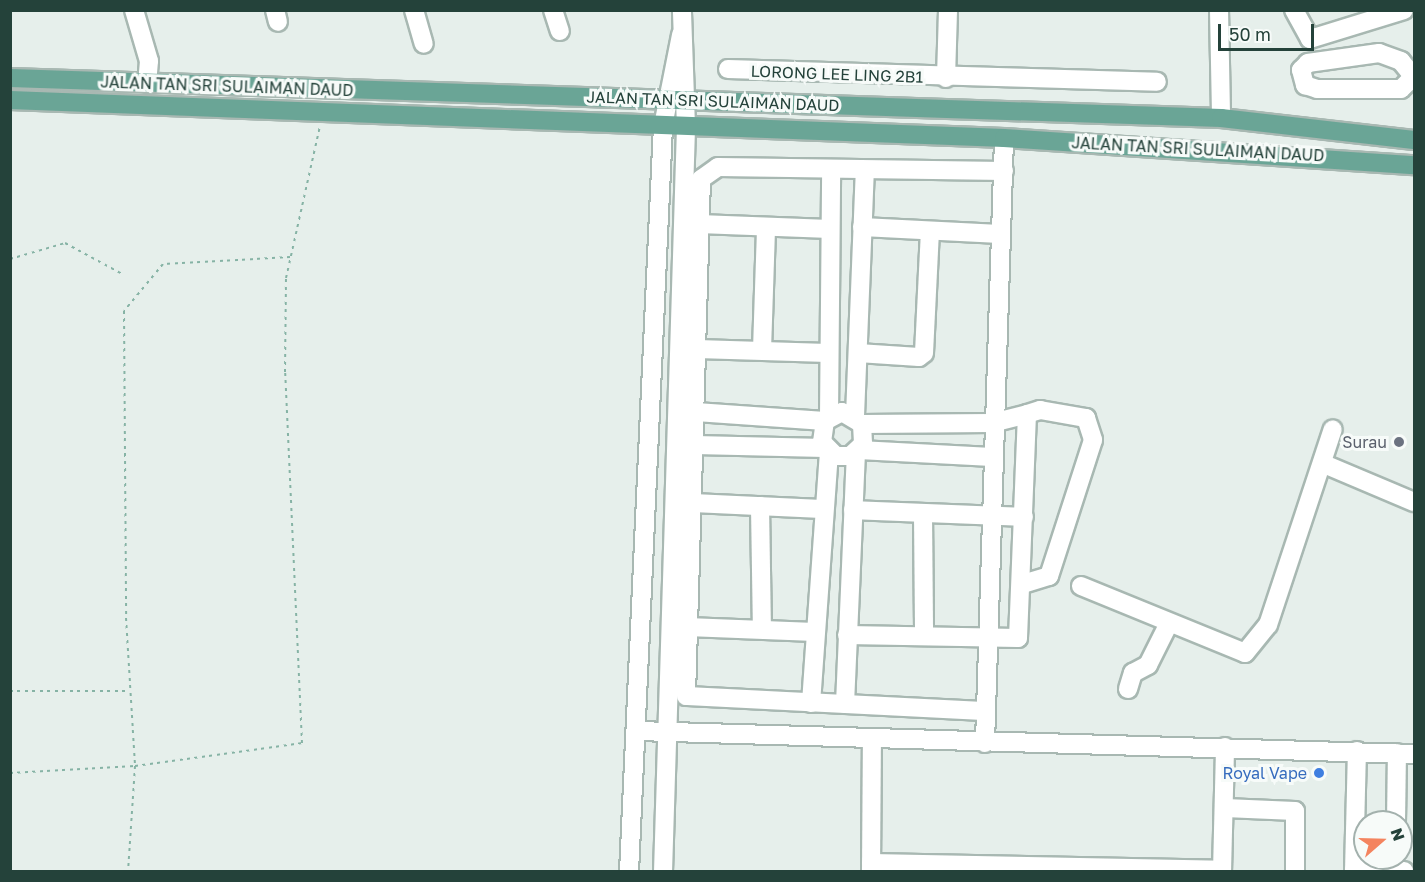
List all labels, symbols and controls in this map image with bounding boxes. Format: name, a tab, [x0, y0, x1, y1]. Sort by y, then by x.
scale bar	[1221, 12, 1317, 50]
text: 50 m	[1229, 23, 1271, 45]
street label: LORONG LEE LING 2B1	[750, 61, 924, 87]
street label: JALAN TAN SRI SULAIMAN DAUD	[100, 72, 354, 100]
street label: JALAN TAN SRI SULAIMAN DAUD	[586, 87, 840, 115]
street label: JALAN TAN SRI SULAIMAN DAUD	[1071, 133, 1325, 165]
place label: Surau	[1342, 432, 1387, 452]
marker: Surau	[1392, 435, 1406, 449]
place label: Royal Vape	[1222, 763, 1307, 783]
marker: Royal Vape	[1312, 766, 1326, 780]
north arrow	[1353, 810, 1413, 870]
text: N	[1387, 825, 1410, 844]

